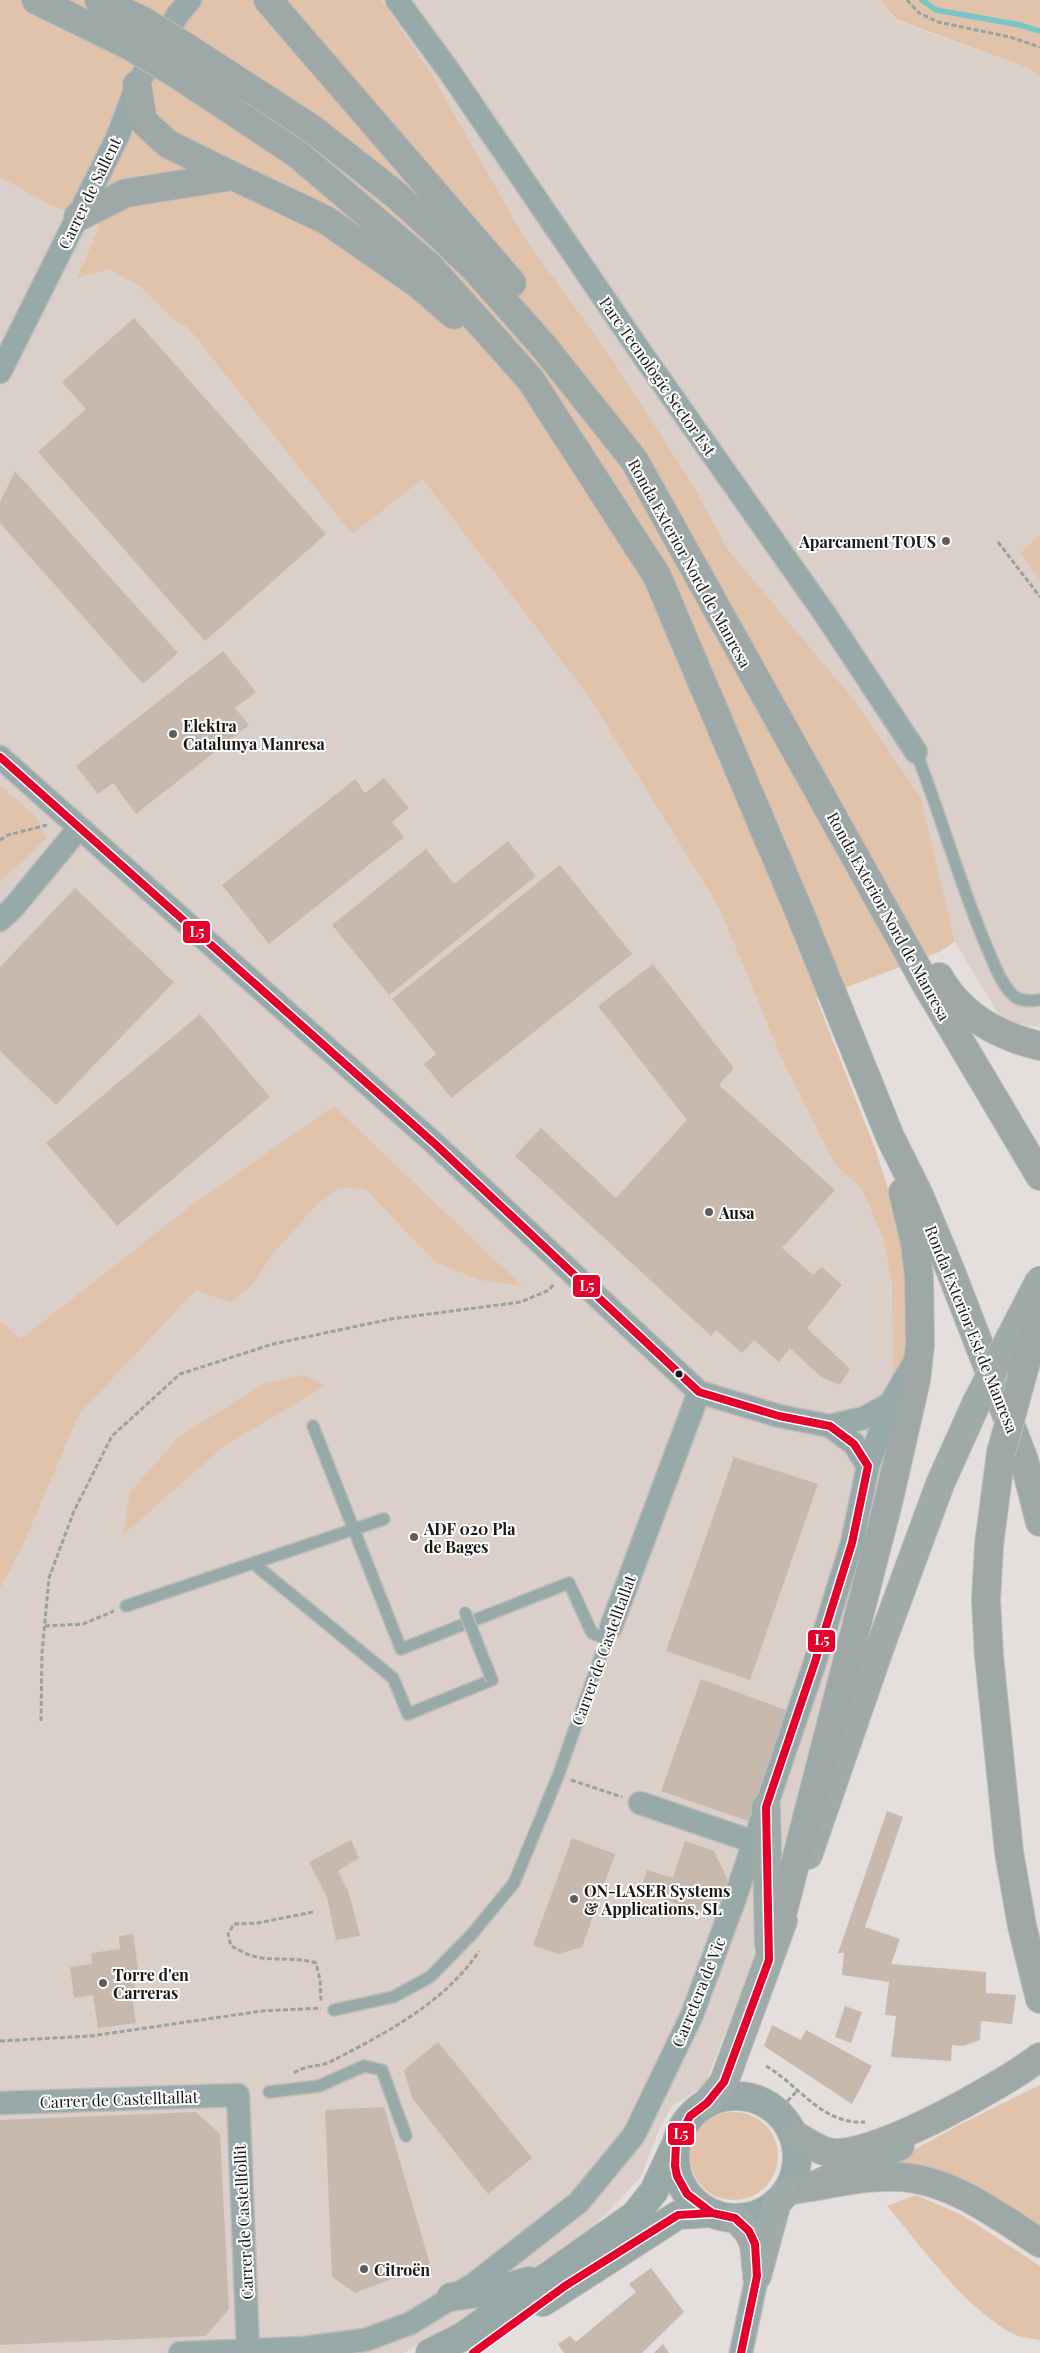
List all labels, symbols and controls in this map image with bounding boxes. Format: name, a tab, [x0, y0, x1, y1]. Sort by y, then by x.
street label: Carrer de Sallent	[53, 133, 125, 252]
street label: Parc Tecnològic Sector Est	[595, 293, 721, 460]
street label: Ronda Exterior Nord de Manresa	[624, 455, 756, 671]
place label: Aparcament TOUS	[798, 531, 936, 552]
marker: Aparcament TOUS	[940, 535, 952, 547]
place label: Elektra Catalunya Manresa	[183, 715, 325, 754]
marker: Elektra Catalunya Manresa	[167, 728, 179, 740]
street label: Ronda Exterior Nord de Manresa	[823, 808, 955, 1024]
line badge: L5	[182, 920, 211, 944]
text: L5	[190, 922, 204, 941]
place label: Ausa	[718, 1202, 755, 1223]
marker: Ausa	[703, 1206, 715, 1218]
street label: Ronda Exterior Est de Manresa	[921, 1222, 1023, 1436]
line badge: L5	[572, 1274, 601, 1298]
text: L5	[580, 1276, 594, 1295]
unlabelled marker	[674, 1369, 684, 1379]
place label: ADF 020 Pla de Bages	[423, 1518, 516, 1557]
marker: ADF 020 Pla de Bages	[408, 1531, 420, 1543]
street label: Carrer de Castelltallat	[566, 1572, 640, 1728]
line badge: L5	[807, 1629, 836, 1653]
text: L5	[815, 1630, 829, 1649]
place label: ON-LASER Systems & Applications, SL	[584, 1880, 730, 1919]
marker: ON-LASER Systems & Applications, SL	[568, 1893, 580, 1905]
street label: Carretera de Vic	[666, 1934, 730, 2050]
place label: Torre d'en Carreras	[113, 1964, 189, 2003]
marker: Torre d'en Carreras	[97, 1977, 109, 1989]
street label: Carrer de Castelltallat	[39, 2086, 199, 2112]
line badge: L5	[667, 2122, 695, 2146]
text: L5	[674, 2124, 688, 2143]
street label: Carrer de Castellfollit	[228, 2144, 258, 2300]
place label: Citroën	[374, 2259, 430, 2280]
marker: Citroën	[358, 2263, 370, 2275]

